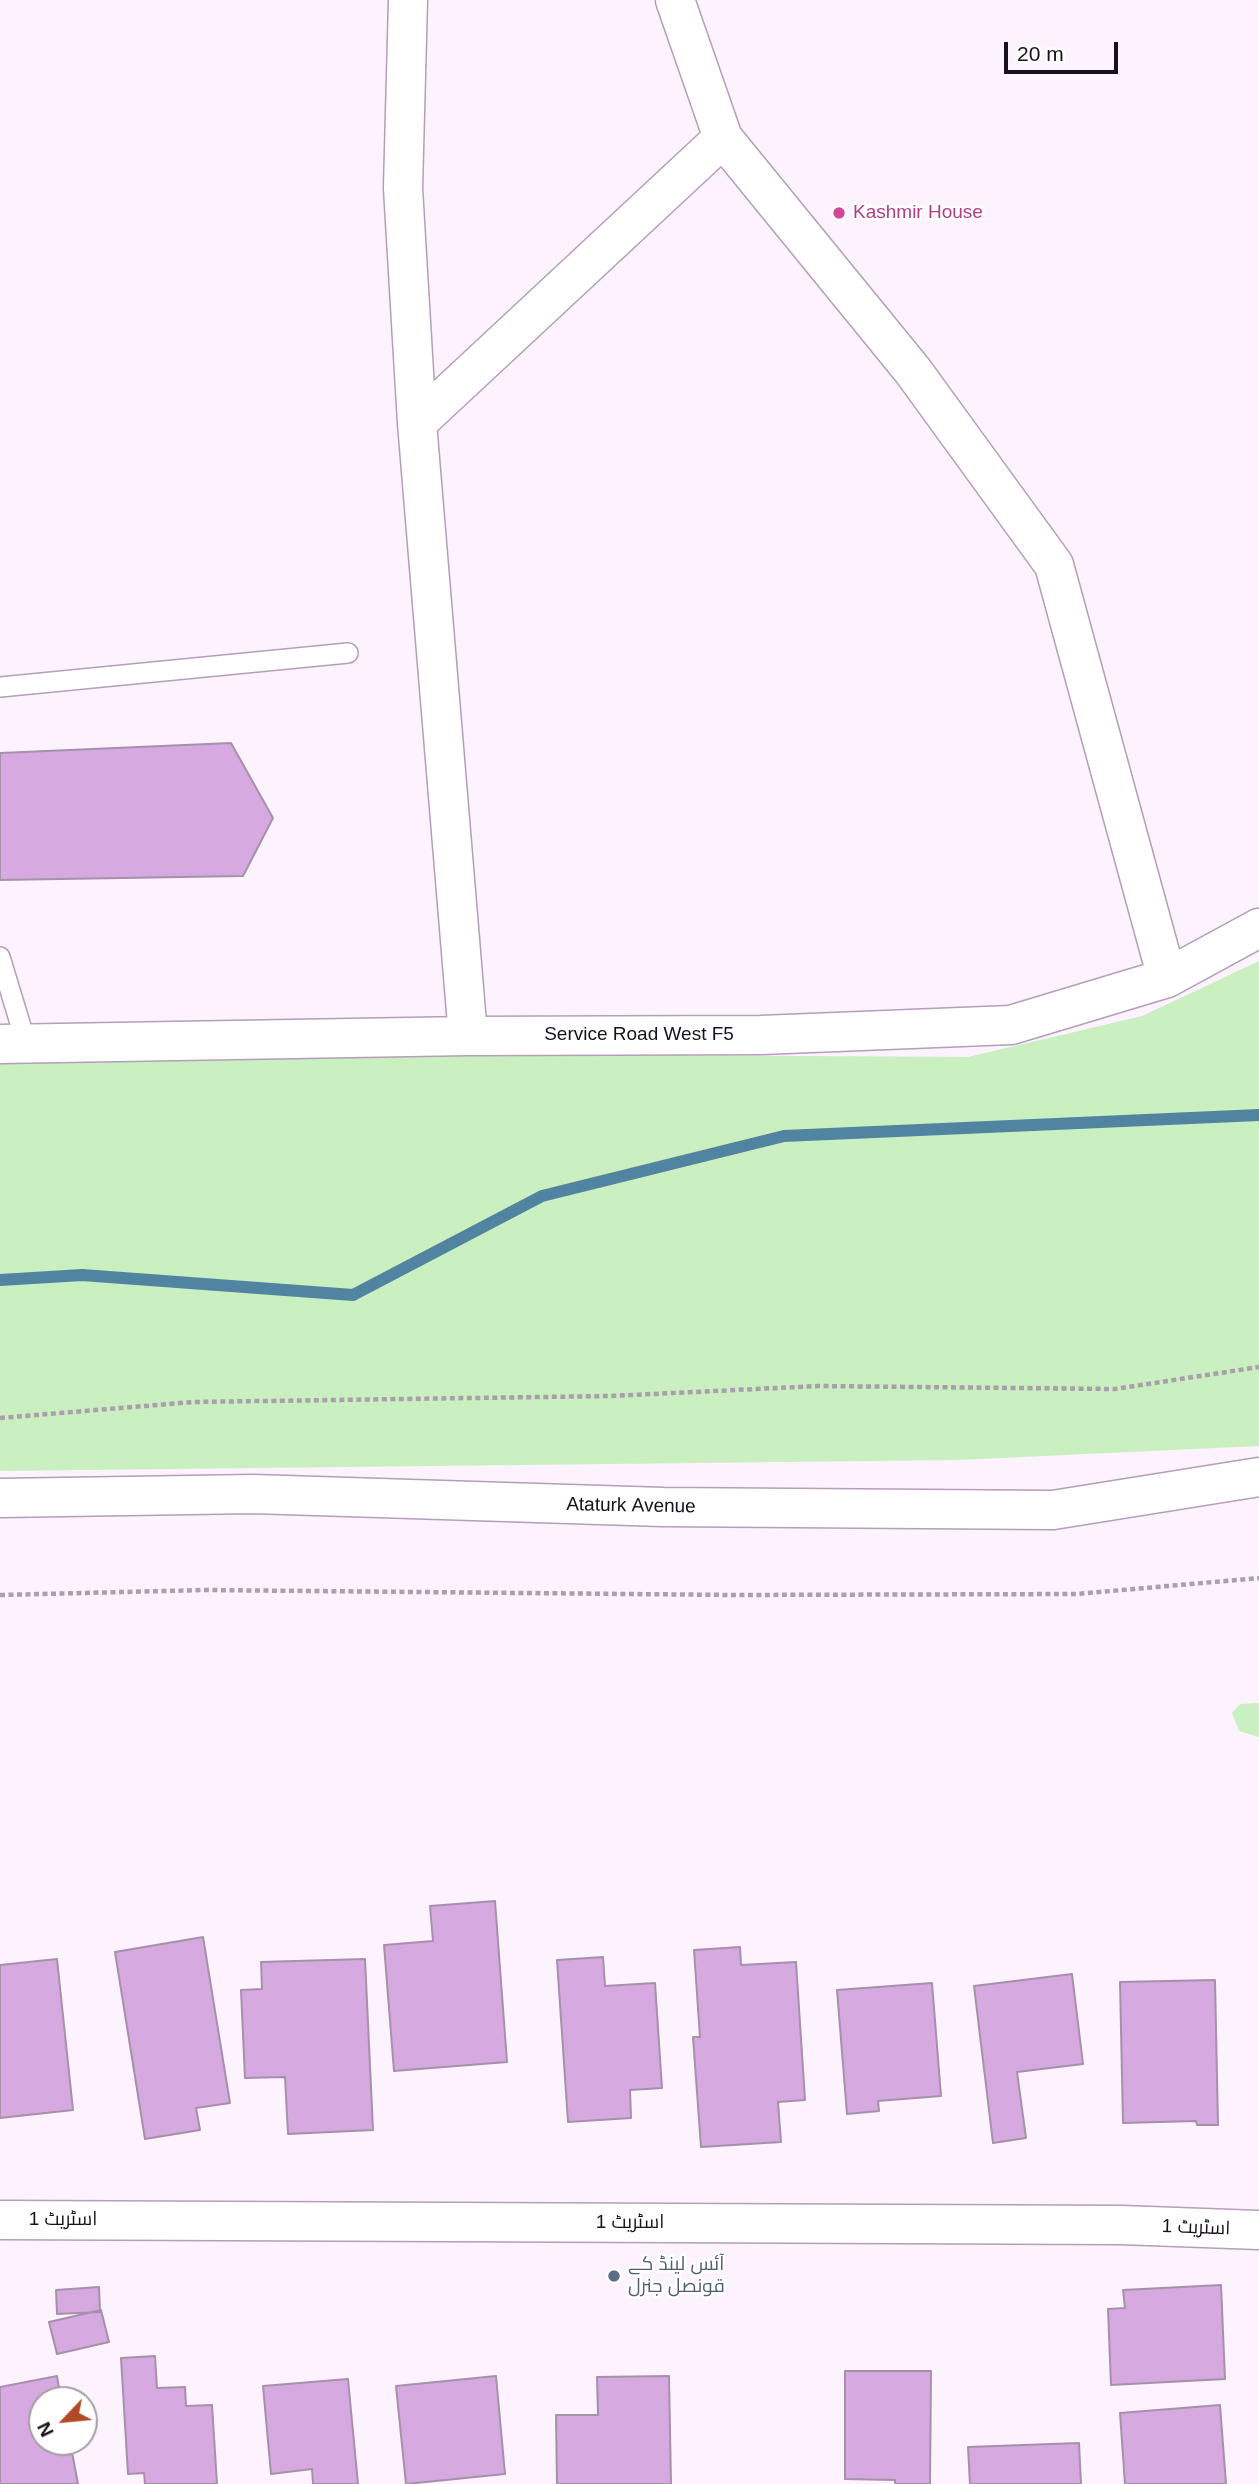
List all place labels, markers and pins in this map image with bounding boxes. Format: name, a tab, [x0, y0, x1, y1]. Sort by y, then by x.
place label: Kashmir House	[853, 202, 983, 224]
marker: Kashmir House	[831, 205, 847, 221]
place label: آئس لینڈ کے قونصل جنرل	[628, 2254, 725, 2298]
marker: آئس لینڈ کے قونصل جنرل	[606, 2268, 622, 2284]

